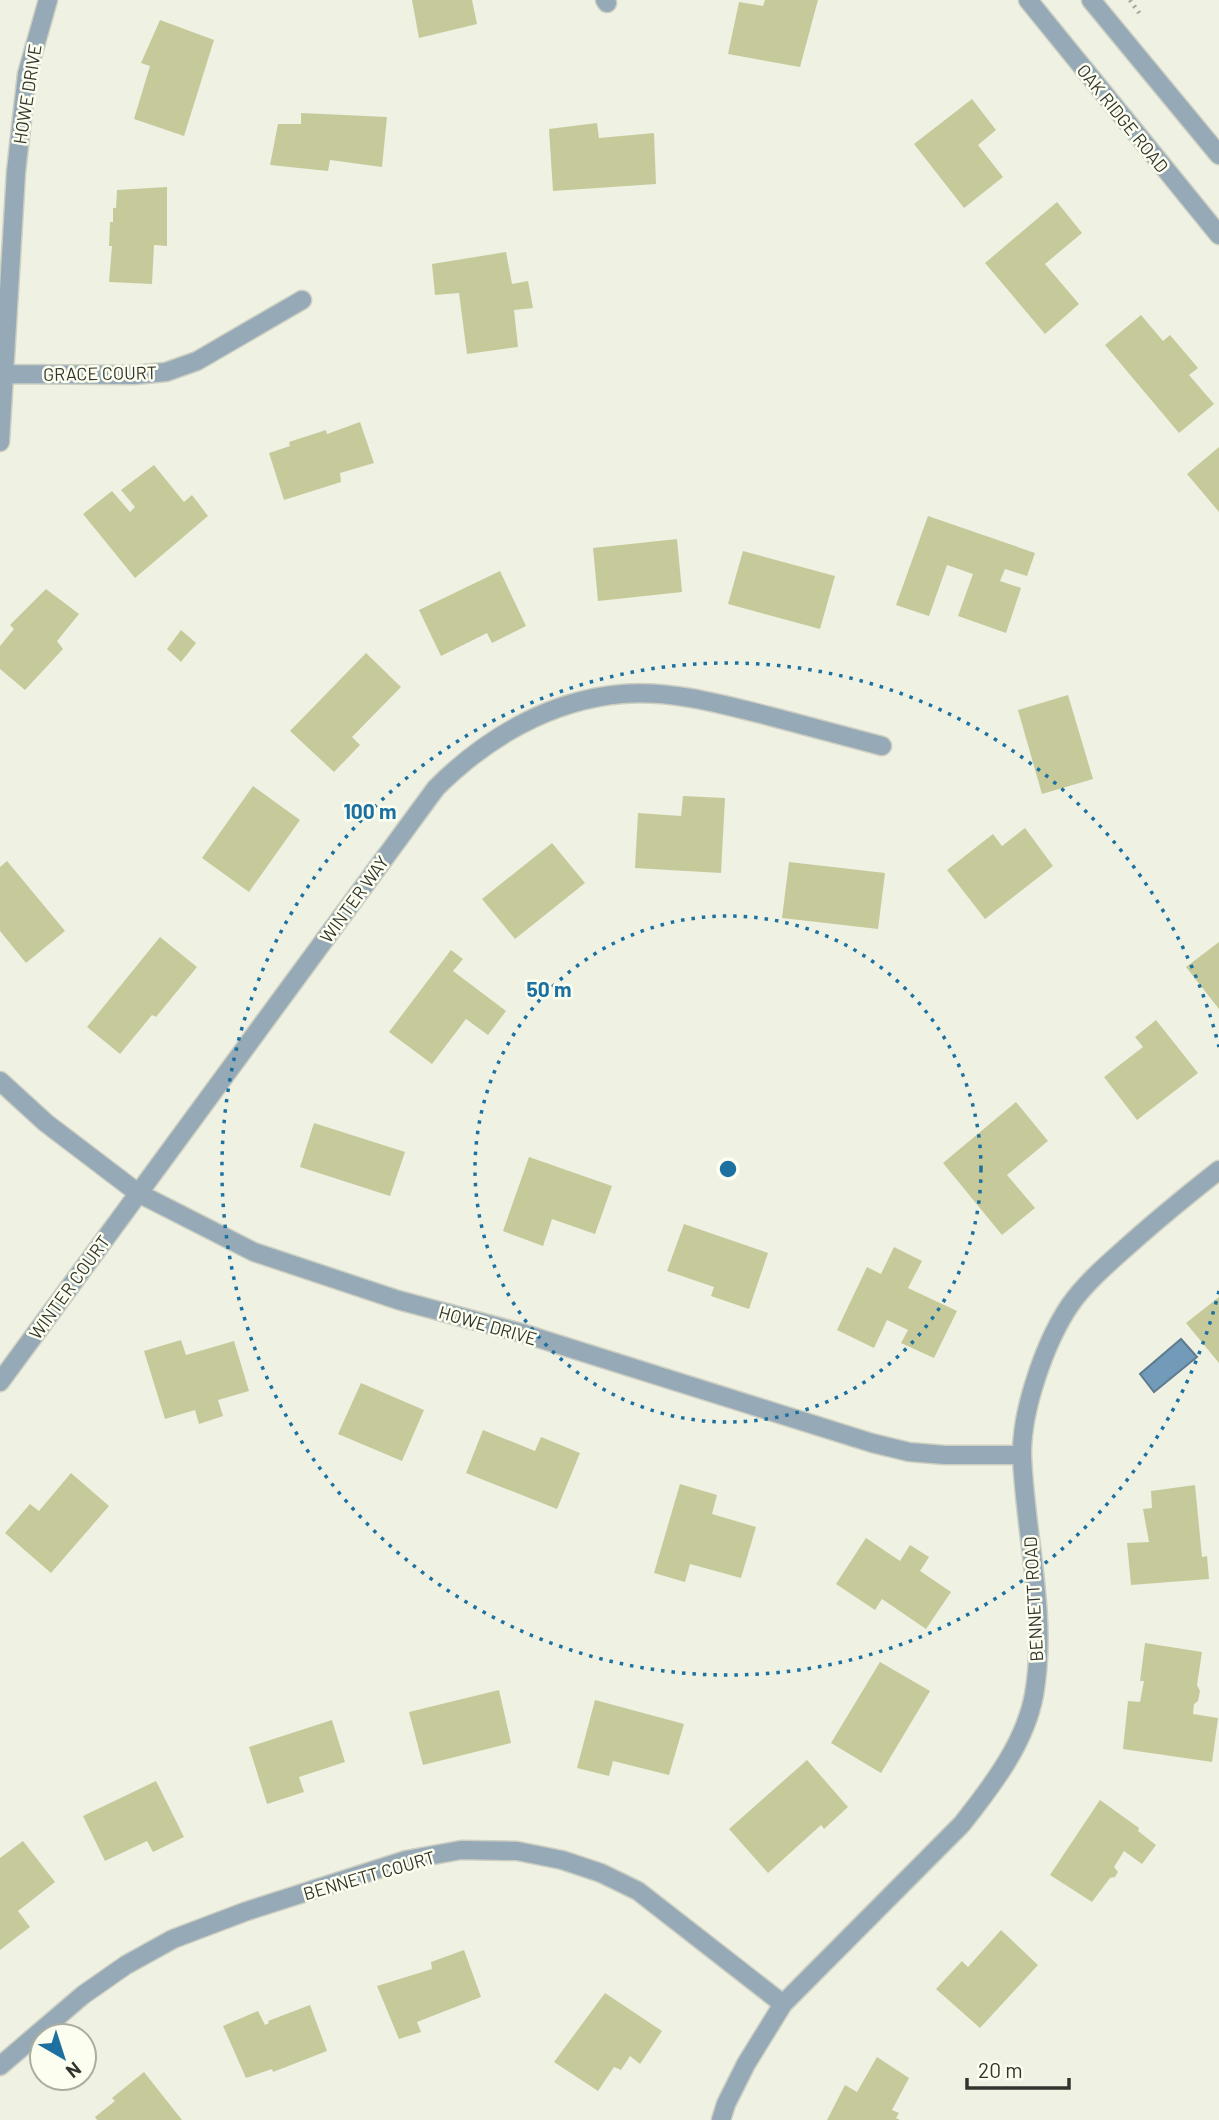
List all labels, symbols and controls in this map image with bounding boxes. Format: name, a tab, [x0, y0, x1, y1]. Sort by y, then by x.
street label: HOWE DRIVE	[8, 42, 46, 146]
street label: OAK RIDGE ROAD	[1073, 59, 1173, 177]
street label: GRACE COURT	[43, 361, 157, 385]
text: 100 m	[343, 798, 397, 823]
street label: WINTER WAY	[315, 851, 393, 947]
text: 50 m	[526, 976, 572, 1001]
centre of rings	[716, 1157, 740, 1181]
street label: WINTER COURT	[24, 1231, 114, 1343]
street label: HOWE DRIVE	[436, 1301, 540, 1349]
street label: BENNETT ROAD	[1019, 1536, 1047, 1662]
street label: BENNETT COURT	[301, 1846, 437, 1904]
north arrow	[28, 2022, 98, 2092]
scale bar	[967, 2046, 1068, 2090]
text: 20 m	[978, 2057, 1023, 2082]
text: N	[62, 2058, 86, 2084]

